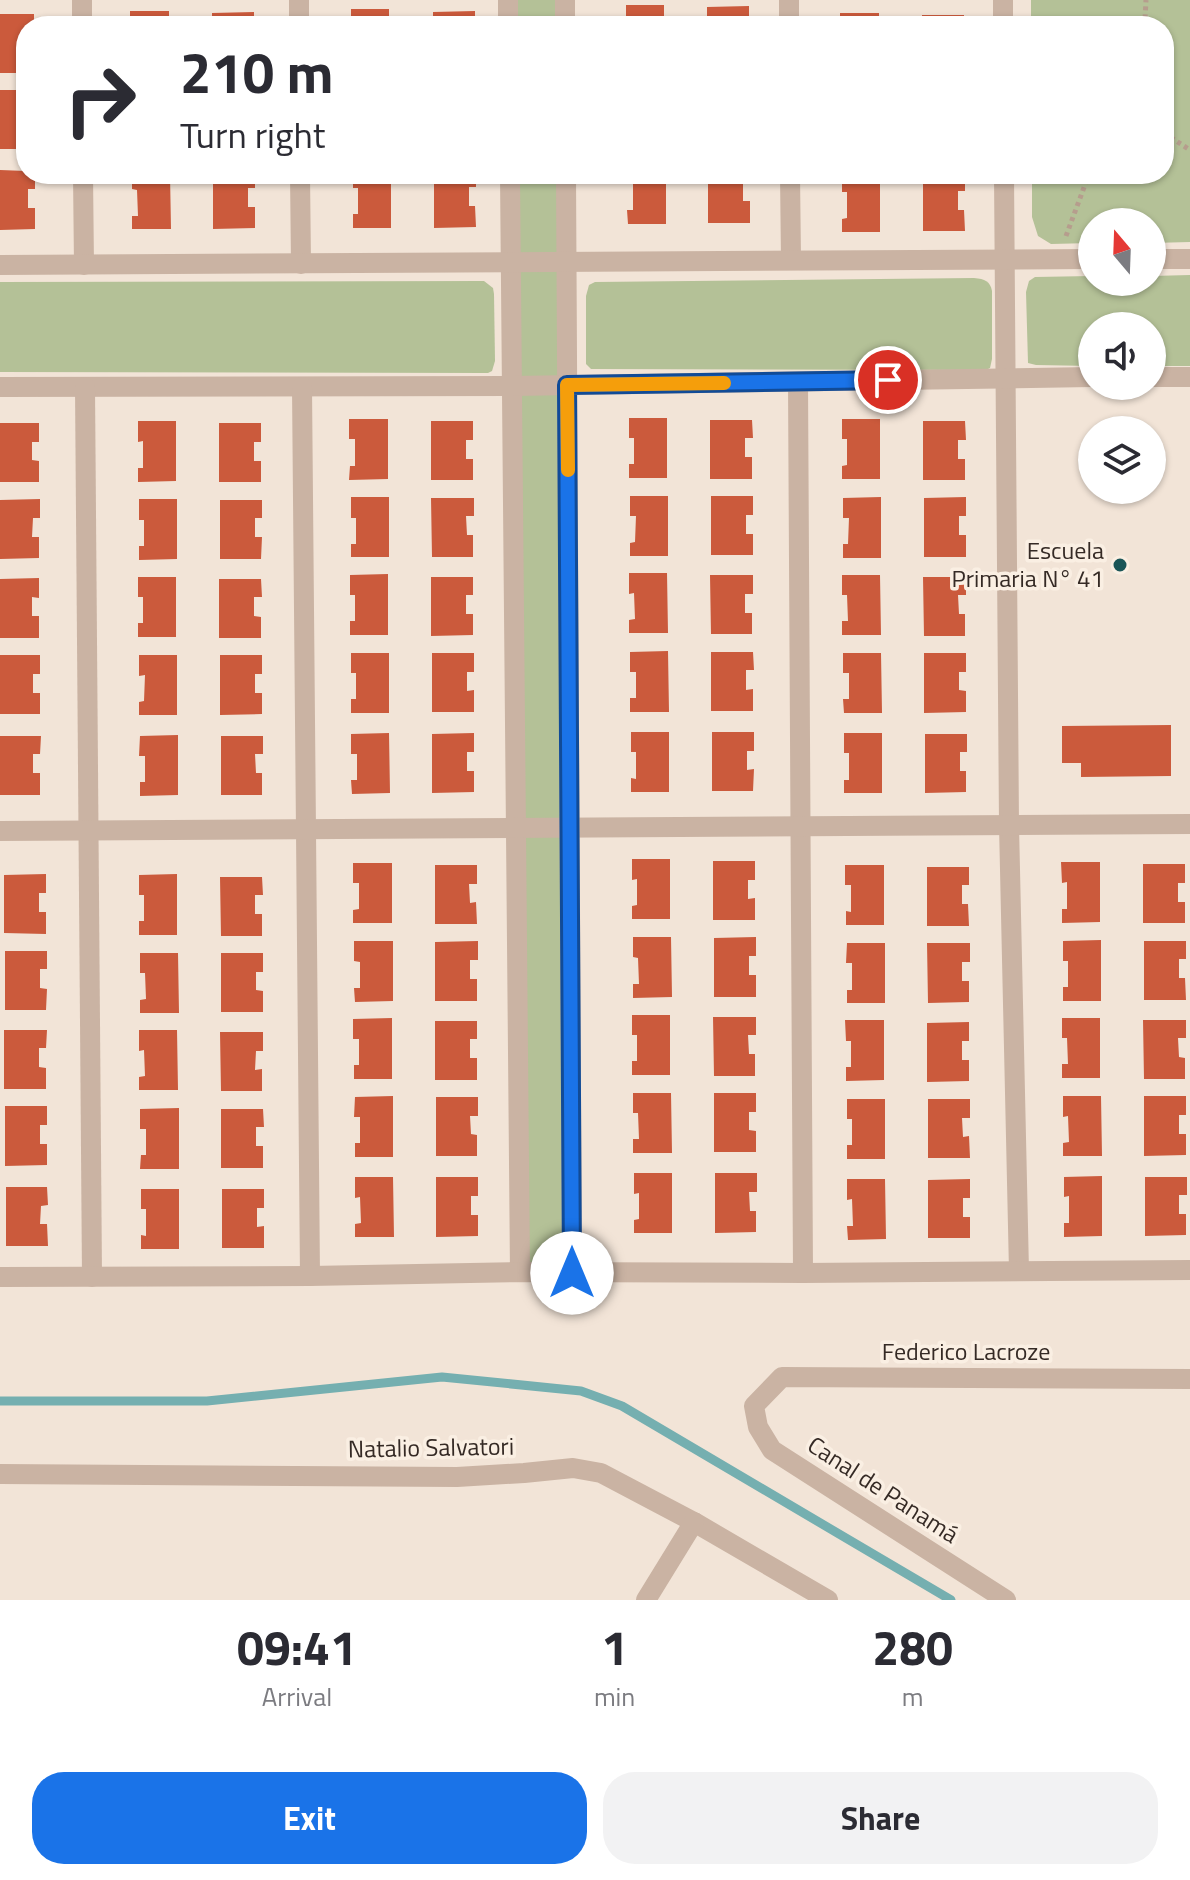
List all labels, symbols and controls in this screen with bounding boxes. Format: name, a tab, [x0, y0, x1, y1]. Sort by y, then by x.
text: 210 m	[180, 30, 333, 115]
icon: right	[48, 48, 152, 152]
text: Turn right	[180, 107, 325, 162]
north arrow	[1078, 208, 1166, 296]
map controls	[1078, 208, 1166, 504]
button: sound	[1078, 312, 1166, 400]
pin	[854, 346, 922, 414]
icon: arrive	[866, 358, 910, 402]
button: layers	[1078, 416, 1166, 504]
place label: Escuela Primaria N° 41	[951, 532, 1104, 596]
marker: Escuela Primaria N° 41	[1111, 556, 1129, 574]
position arrow	[530, 1231, 614, 1315]
street label: Federico Lacroze	[882, 1333, 1050, 1369]
street label: Canal de Panamá	[801, 1427, 966, 1552]
street label: Natalio Salvatori	[348, 1428, 514, 1466]
text: 09:41	[237, 1611, 357, 1684]
text: 1	[601, 1611, 628, 1684]
text: 280	[872, 1611, 953, 1684]
text: Arrival	[262, 1677, 332, 1716]
text: min	[594, 1677, 635, 1716]
text: m	[902, 1677, 924, 1716]
button: Exit	[32, 1772, 587, 1864]
button: Share	[603, 1772, 1158, 1864]

